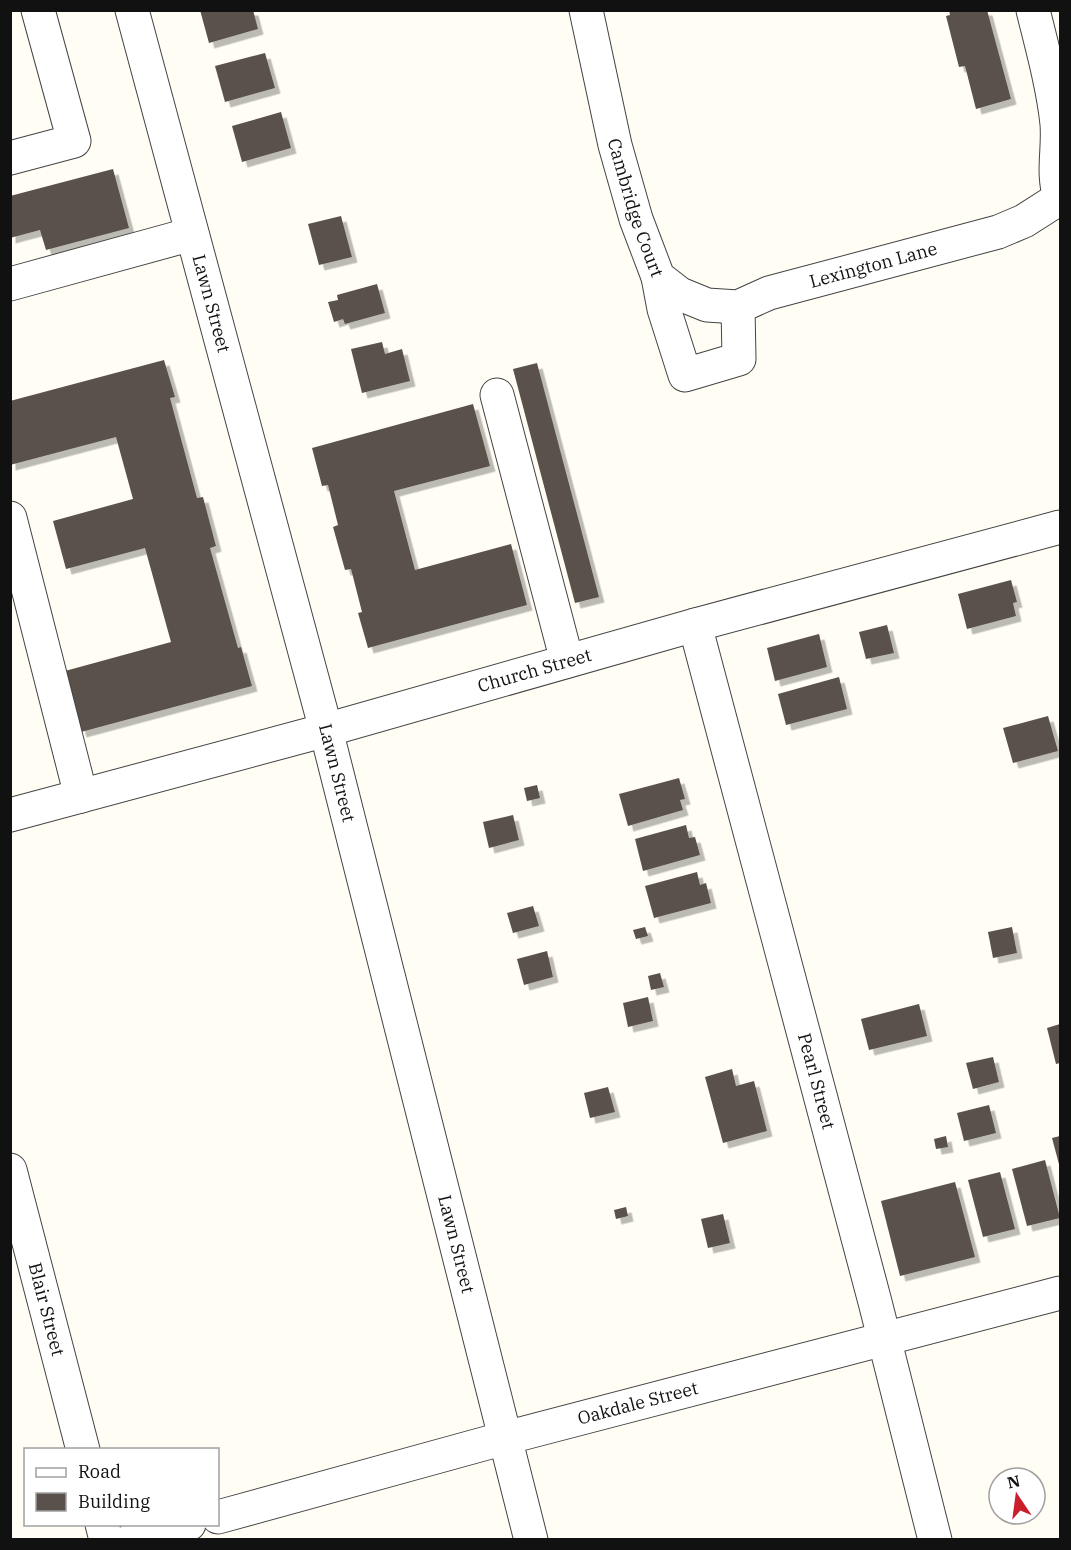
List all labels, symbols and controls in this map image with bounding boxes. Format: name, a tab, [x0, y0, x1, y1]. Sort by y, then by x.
street label: Cambridge Court	[603, 136, 669, 280]
street label: Lexington Lane	[807, 237, 940, 293]
street label: Lawn Street	[187, 252, 236, 355]
street label: Church Street	[475, 643, 594, 697]
street label: Lawn Street	[314, 721, 361, 824]
street label: Pearl Street	[793, 1030, 841, 1132]
street label: Lawn Street	[433, 1192, 480, 1296]
street label: Blair Street	[24, 1260, 70, 1358]
street label: Oakdale Street	[575, 1376, 700, 1430]
legend	[24, 1448, 219, 1526]
text: Road	[78, 1460, 121, 1483]
north arrow	[987, 1466, 1047, 1526]
text: N	[1005, 1470, 1022, 1493]
text: Building	[78, 1490, 150, 1513]

